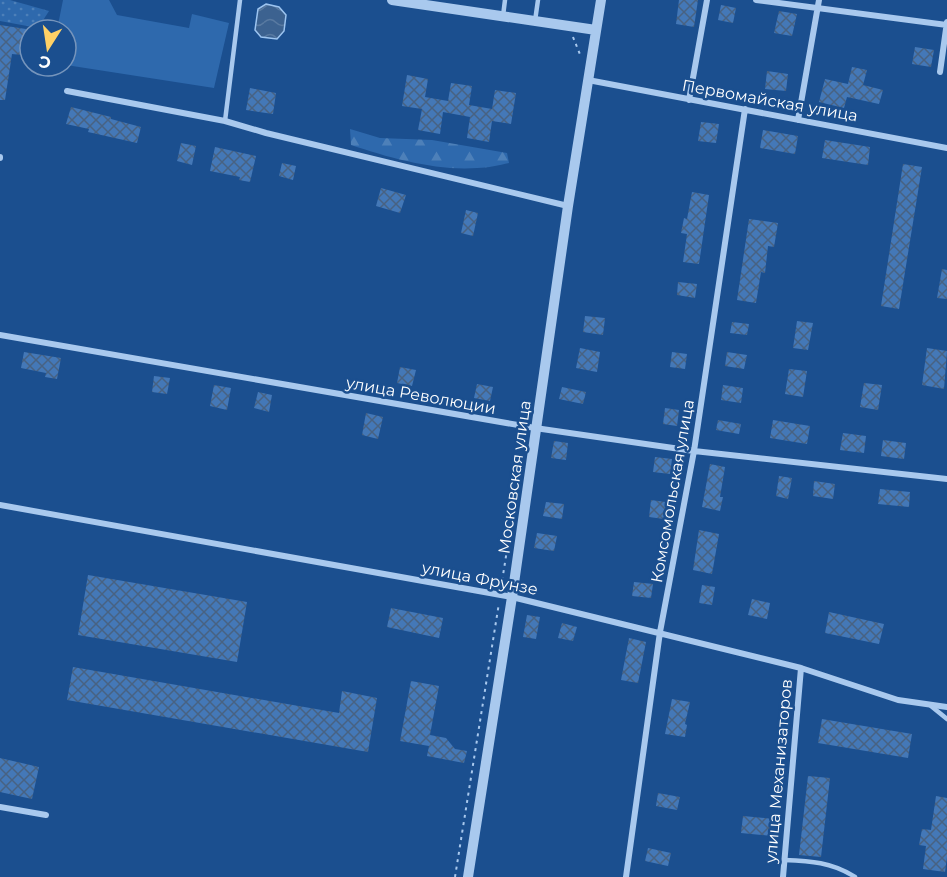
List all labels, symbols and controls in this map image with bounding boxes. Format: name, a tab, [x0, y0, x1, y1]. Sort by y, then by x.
north arrow	[18, 18, 78, 78]
text: С	[37, 52, 53, 73]
street label: Первомайская улица	[680, 76, 859, 125]
street label: улица Революции	[343, 373, 497, 418]
street label: Комсомольская улица	[647, 398, 698, 584]
street label: Московская улица	[494, 399, 535, 555]
street label: улица Фрунзе	[419, 558, 539, 599]
street label: улица Механизаторов	[761, 678, 796, 865]

